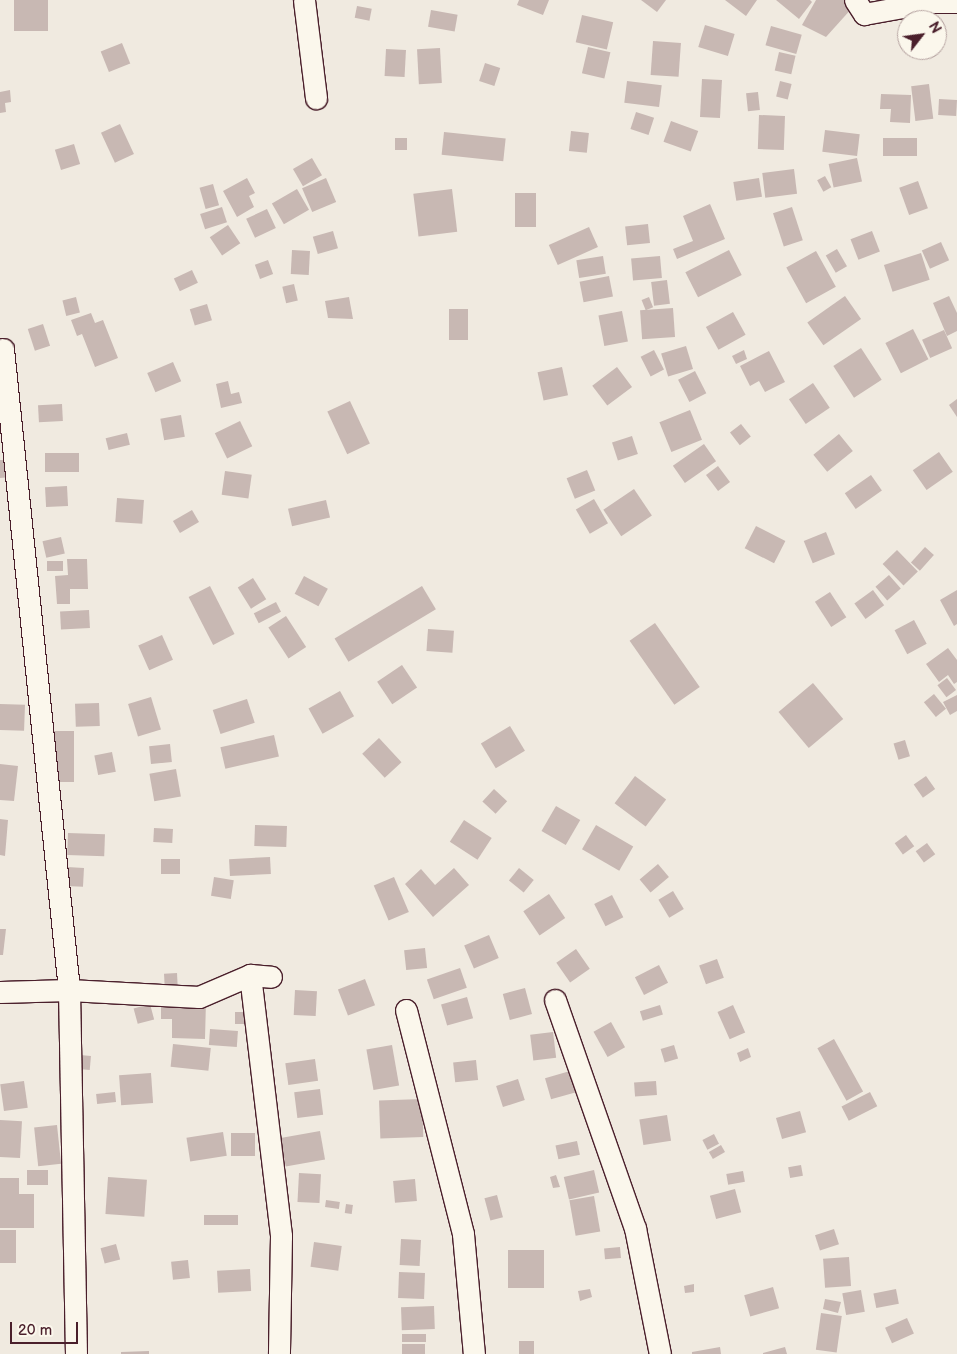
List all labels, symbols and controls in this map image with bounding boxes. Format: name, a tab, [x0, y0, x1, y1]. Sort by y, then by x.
north arrow	[897, 10, 947, 60]
text: N	[925, 19, 945, 37]
scale bar	[12, 1312, 80, 1344]
text: 20 m	[18, 1321, 52, 1340]

